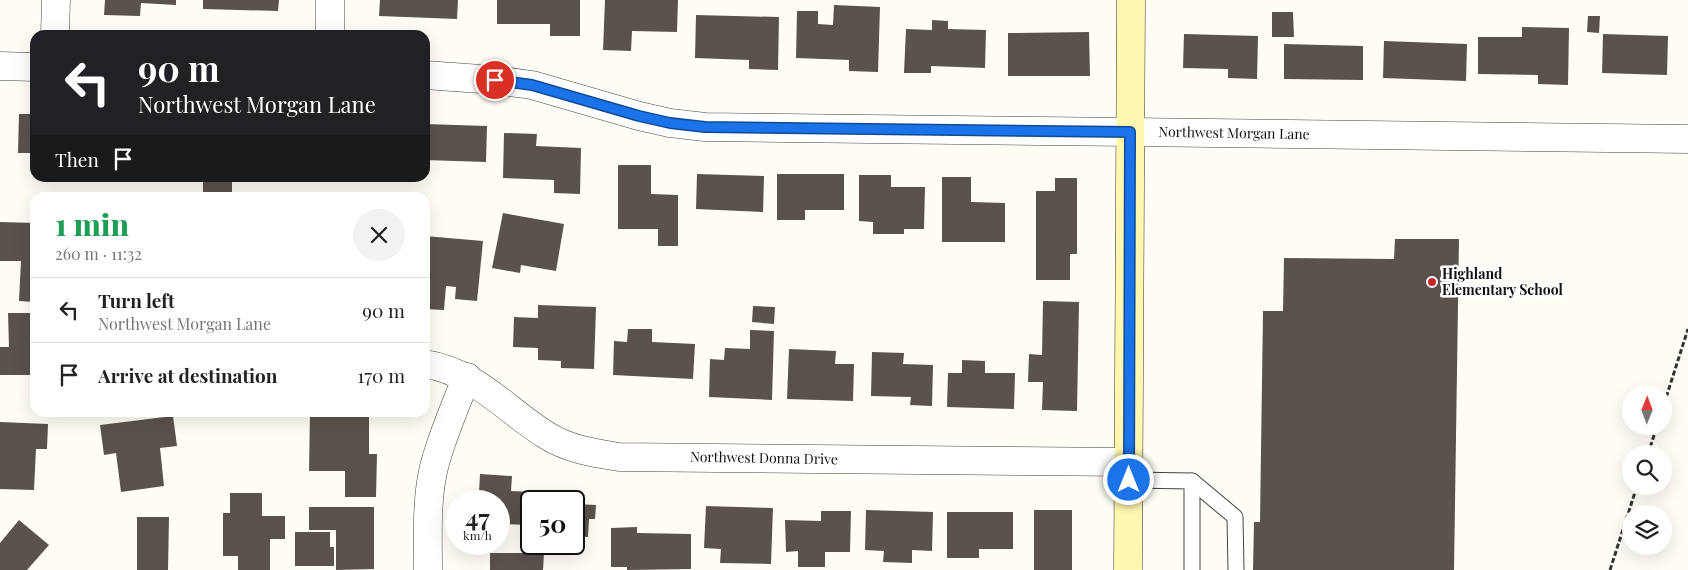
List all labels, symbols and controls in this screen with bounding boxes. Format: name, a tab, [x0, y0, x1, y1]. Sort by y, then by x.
text: 90 m	[138, 44, 220, 91]
icon: left	[55, 50, 120, 115]
pin	[474, 59, 516, 101]
icon: arrive	[481, 66, 509, 94]
text: Northwest Morgan Lane	[138, 89, 376, 119]
street label: Northwest Morgan Lane	[1158, 122, 1310, 143]
icon: arrive	[109, 145, 137, 173]
text: Then	[55, 146, 99, 172]
text: 1 min	[55, 204, 129, 244]
button: close	[353, 209, 405, 261]
text: 260 m · 11:32	[55, 243, 142, 264]
place label: Highland Elementary School	[1442, 264, 1563, 299]
marker: Highland Elementary School	[1426, 276, 1438, 288]
text: Turn left	[98, 287, 175, 313]
icon: left	[55, 296, 83, 324]
text: 90 m	[362, 297, 405, 323]
text: Northwest Morgan Lane	[98, 313, 271, 334]
icon: arrive	[55, 361, 83, 389]
text: Arrive at destination	[98, 362, 278, 388]
text: 170 m	[357, 362, 405, 388]
north arrow	[1622, 385, 1672, 435]
map controls	[1622, 385, 1672, 555]
button: search	[1622, 445, 1672, 495]
street label: Northwest Donna Drive	[690, 447, 838, 468]
position arrow	[1102, 453, 1154, 505]
speed limit sign: 50	[520, 490, 585, 555]
text: 47	[465, 500, 490, 533]
button: layers	[1622, 505, 1672, 555]
text: km/h	[463, 527, 492, 543]

